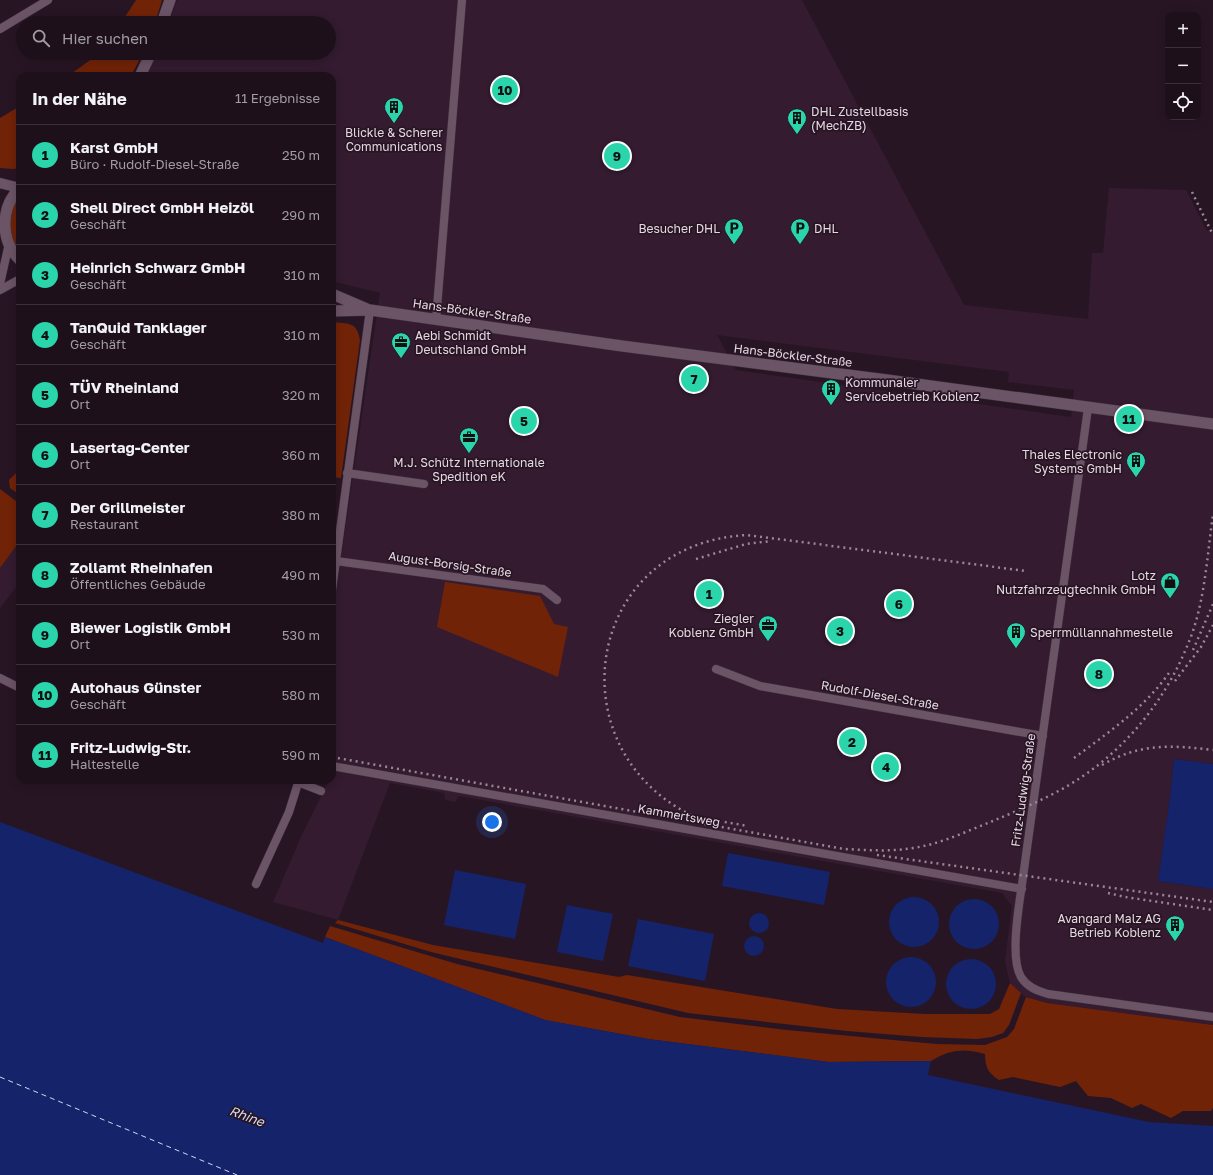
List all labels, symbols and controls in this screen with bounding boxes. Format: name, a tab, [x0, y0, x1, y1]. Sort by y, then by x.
map controls	[1165, 12, 1201, 120]
button: +	[1165, 12, 1201, 48]
search box	[16, 16, 336, 60]
icon: search	[30, 27, 52, 49]
text: Hier suchen	[62, 29, 148, 47]
button: −	[1165, 48, 1201, 84]
pin: 10	[492, 75, 518, 105]
button: locate	[1165, 84, 1201, 120]
text: In der Nähe	[32, 88, 127, 109]
text: 11 Ergebnisse	[235, 90, 320, 106]
building icon: Blickle & Scherer Communications	[383, 96, 405, 124]
place label: DHL Zustellbasis (MechZB)	[811, 104, 908, 133]
building icon: DHL Zustellbasis (MechZB)	[786, 107, 808, 135]
place label: Blickle & Scherer Communications	[345, 125, 443, 154]
text: Karst GmbH	[70, 138, 158, 156]
pin: 9	[604, 141, 630, 171]
text: 1	[42, 147, 48, 163]
text: 250 m	[282, 147, 320, 163]
text: Büro · Rudolf-Diesel-Straße	[70, 156, 239, 172]
text: Shell Direct GmbH Heizöl	[70, 198, 254, 216]
text: 2	[41, 207, 49, 223]
text: 290 m	[282, 207, 320, 223]
text: Geschäft	[70, 216, 126, 232]
parking icon: Besucher DHL	[723, 217, 745, 245]
parking icon: DHL	[789, 217, 811, 245]
place label: Besucher DHL	[638, 221, 720, 236]
place label: DHL	[814, 221, 839, 236]
text: Heinrich Schwarz GmbH	[70, 258, 245, 276]
text: 3	[41, 267, 49, 283]
text: 310 m	[283, 267, 320, 283]
text: Geschäft	[70, 276, 126, 292]
street label: Hans-Böckler-Straße	[412, 295, 532, 327]
text: TanQuid Tanklager	[70, 318, 207, 336]
text: 4	[41, 327, 49, 343]
text: 310 m	[283, 327, 320, 343]
place label: Aebi Schmidt Deutschland GmbH	[415, 328, 527, 357]
office icon: Aebi Schmidt Deutschland GmbH	[390, 331, 412, 359]
text: Geschäft	[70, 336, 126, 352]
street label: Hans-Böckler-Straße	[733, 340, 853, 370]
pin: 7	[681, 364, 707, 394]
place label: Kommunaler Servicebetrieb Koblenz	[845, 375, 979, 404]
text: TÜV Rheinland	[70, 378, 179, 396]
building icon: Kommunaler Servicebetrieb Koblenz	[820, 378, 842, 406]
text: 5	[41, 387, 49, 403]
text: 320 m	[282, 387, 320, 403]
text: Ort	[70, 396, 90, 412]
pin: 11	[1116, 404, 1142, 434]
pin: 5	[511, 406, 537, 436]
office icon: M.J. Schütz Internationale Spedition eK	[458, 426, 480, 454]
text: Lasertag-Center	[70, 438, 190, 456]
text: 6	[41, 447, 49, 463]
text: 360 m	[282, 447, 320, 463]
place label: Thales Electronic Systems GmbH	[1022, 447, 1122, 476]
building icon: Thales Electronic Systems GmbH	[1125, 450, 1147, 478]
place label: M.J. Schütz Internationale Spedition eK	[393, 455, 545, 484]
text: Ort	[70, 456, 90, 472]
text: Der Grillmeister	[70, 498, 185, 516]
text: 7	[41, 507, 49, 523]
text: 380 m	[282, 507, 320, 523]
text: Restaurant	[70, 516, 139, 532]
street label: August-Borsig-Straße	[387, 548, 513, 580]
text: Zollamt Rheinhafen	[70, 558, 213, 576]
text: 8	[41, 567, 49, 583]
text: 490 m	[281, 567, 320, 583]
place label: Lotz Nutzfahrzeugtechnik GmbH	[996, 568, 1156, 597]
shop icon: Lotz Nutzfahrzeugtechnik GmbH	[1159, 571, 1181, 599]
text: Öffentliches Gebäude	[70, 576, 206, 592]
pin: 1	[696, 579, 722, 609]
pin: 6	[886, 589, 912, 619]
place label: Ziegler Koblenz GmbH	[669, 611, 754, 640]
office icon: Ziegler Koblenz GmbH	[757, 614, 779, 642]
pin: 3	[827, 616, 853, 646]
text: Biewer Logistik GmbH	[70, 618, 231, 636]
building icon: Sperrmüllannahmestelle	[1005, 621, 1027, 649]
place label: Sperrmüllannahmestelle	[1030, 625, 1173, 640]
text: 9	[41, 627, 49, 643]
text: 530 m	[282, 627, 320, 643]
text: Ort	[70, 636, 90, 652]
pin: 8	[1086, 659, 1112, 689]
street label: Rudolf-Diesel-Straße	[820, 677, 940, 713]
text: Autohaus Günster	[70, 678, 201, 696]
text: 10	[37, 687, 53, 703]
text: 580 m	[282, 687, 320, 703]
text: Geschäft	[70, 696, 126, 712]
pin: 2	[839, 727, 865, 757]
street label: Fritz-Ludwig-Straße	[1008, 732, 1038, 848]
text: Fritz-Ludwig-Str.	[70, 738, 191, 756]
text: 11	[38, 747, 52, 763]
text: 590 m	[282, 747, 320, 763]
pin: 4	[873, 752, 899, 782]
text: Haltestelle	[70, 756, 139, 772]
street label: Kammertsweg	[637, 800, 721, 830]
your location	[482, 812, 502, 832]
place label: Avangard Malz AG Betrieb Koblenz	[1058, 911, 1161, 940]
building icon: Avangard Malz AG Betrieb Koblenz	[1164, 914, 1186, 942]
water label: Rhine	[227, 1102, 268, 1130]

